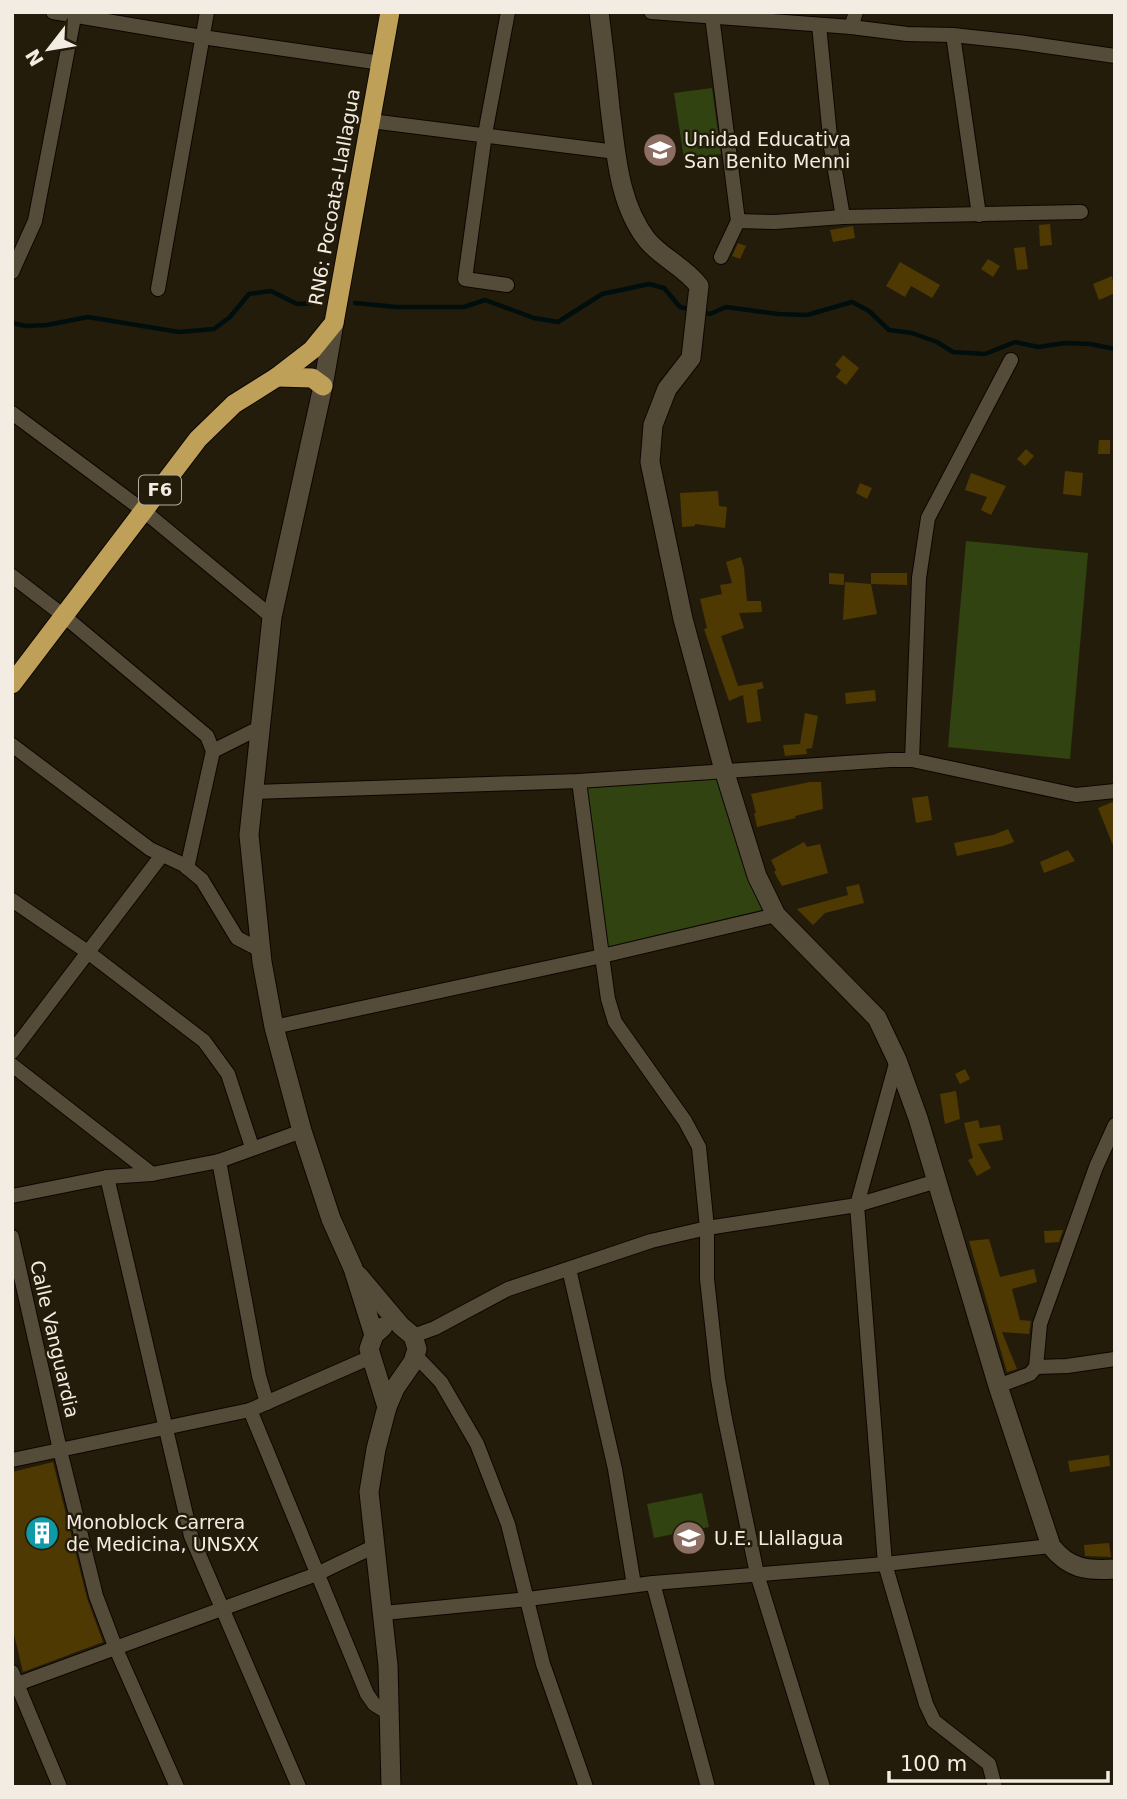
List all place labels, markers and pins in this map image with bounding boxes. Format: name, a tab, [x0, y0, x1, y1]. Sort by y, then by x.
place label: Unidad Educativa San Benito Menni	[684, 128, 851, 172]
school or university icon: Unidad Educativa San Benito Menni	[641, 131, 679, 169]
place label: Monoblock Carrera de Medicina, UNSXX	[66, 1511, 259, 1555]
building icon: Monoblock Carrera de Medicina, UNSXX	[23, 1514, 61, 1552]
school or university icon: U.E. Llallagua	[670, 1519, 708, 1557]
place label: U.E. Llallagua	[714, 1527, 843, 1549]

